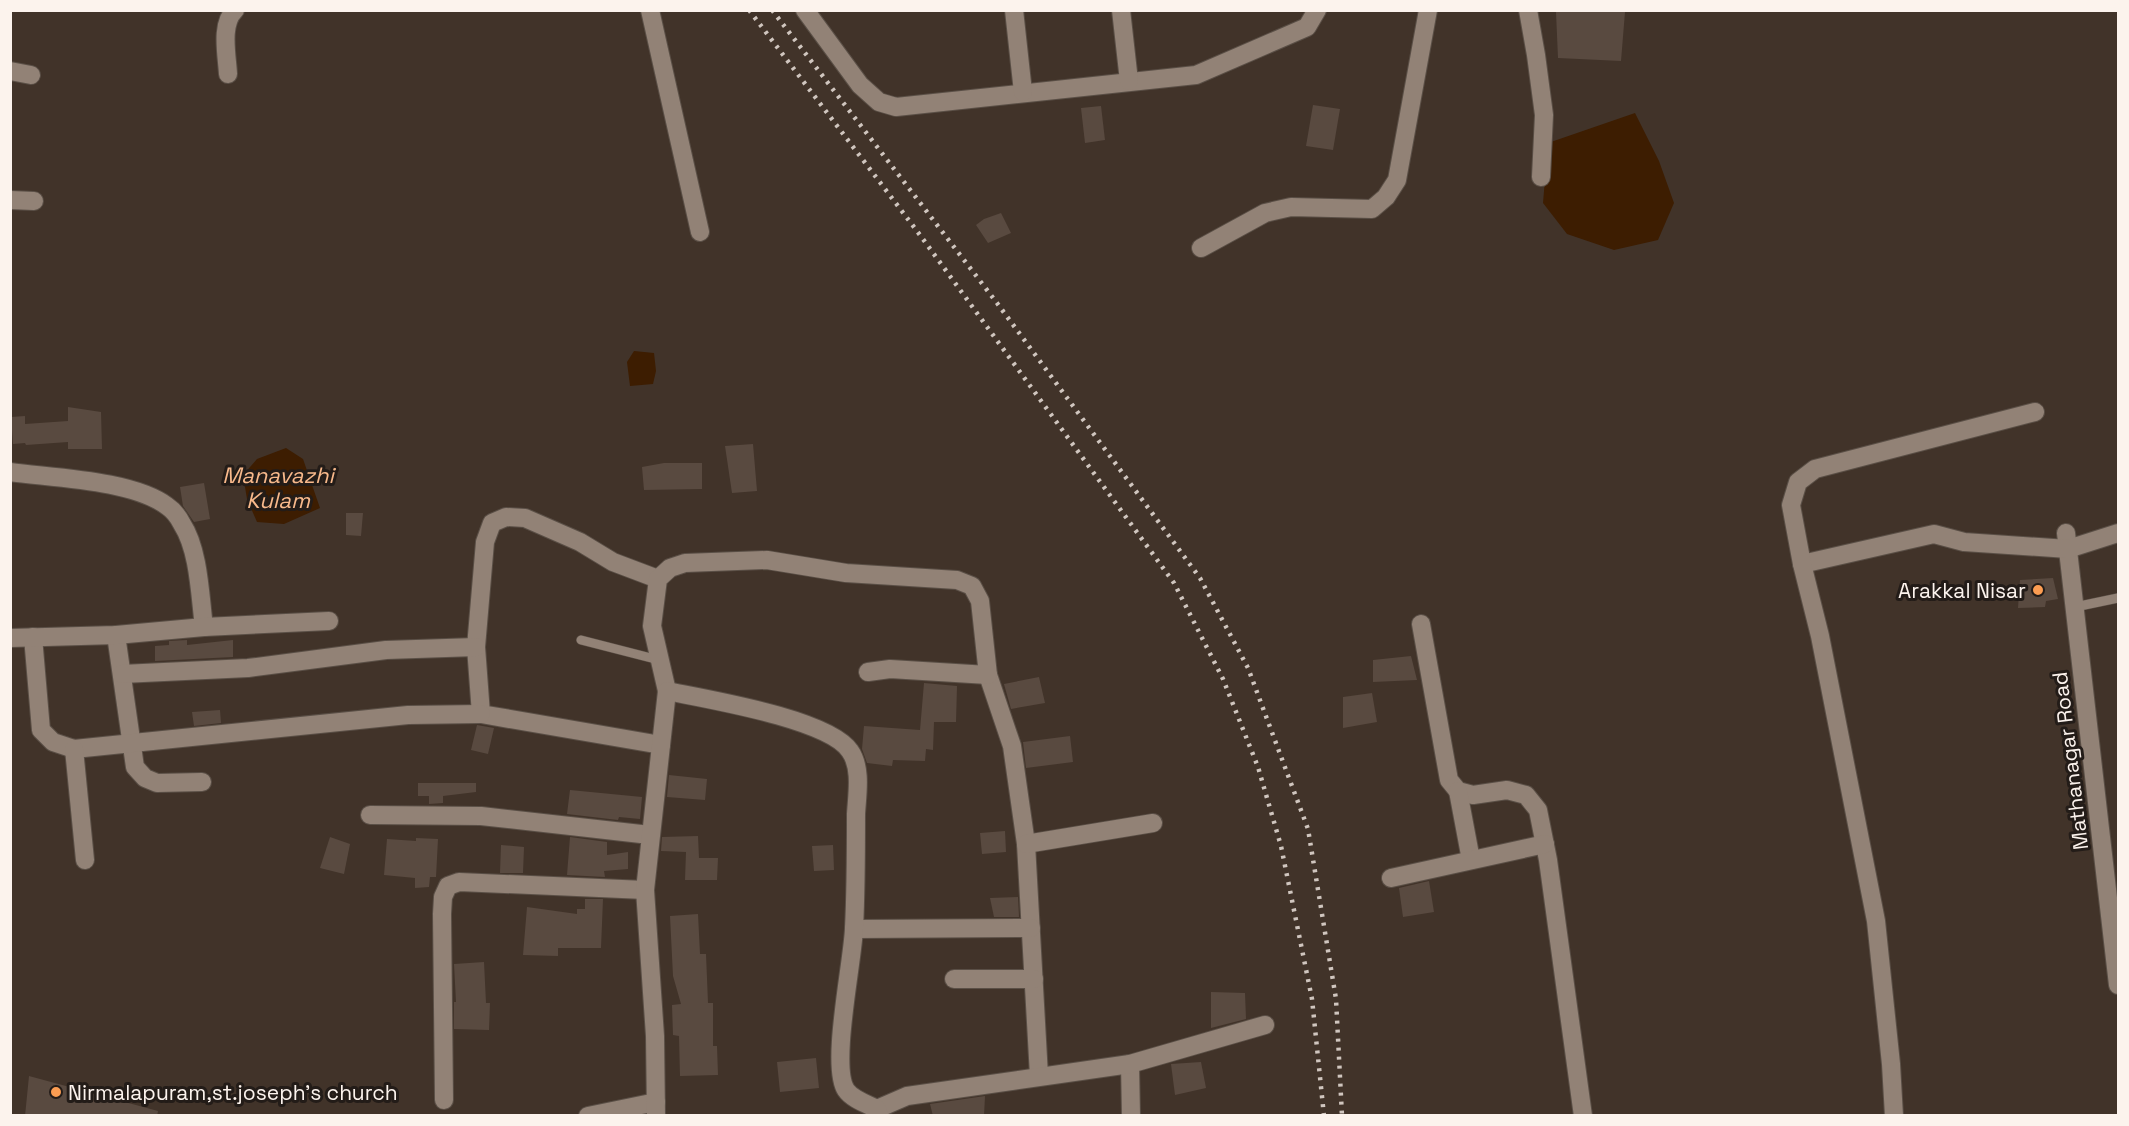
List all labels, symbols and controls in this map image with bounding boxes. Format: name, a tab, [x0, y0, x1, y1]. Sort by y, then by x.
water label: Manavazhi Kulam	[222, 461, 336, 514]
place label: Arakkal Nisar	[1898, 577, 2026, 604]
marker: Arakkal Nisar	[2031, 583, 2045, 597]
street label: Mathanagar Road	[2046, 670, 2094, 852]
place label: Nirmalapuram,st.joseph's church	[68, 1079, 398, 1106]
marker: Nirmalapuram,st.joseph's church	[49, 1085, 63, 1099]

